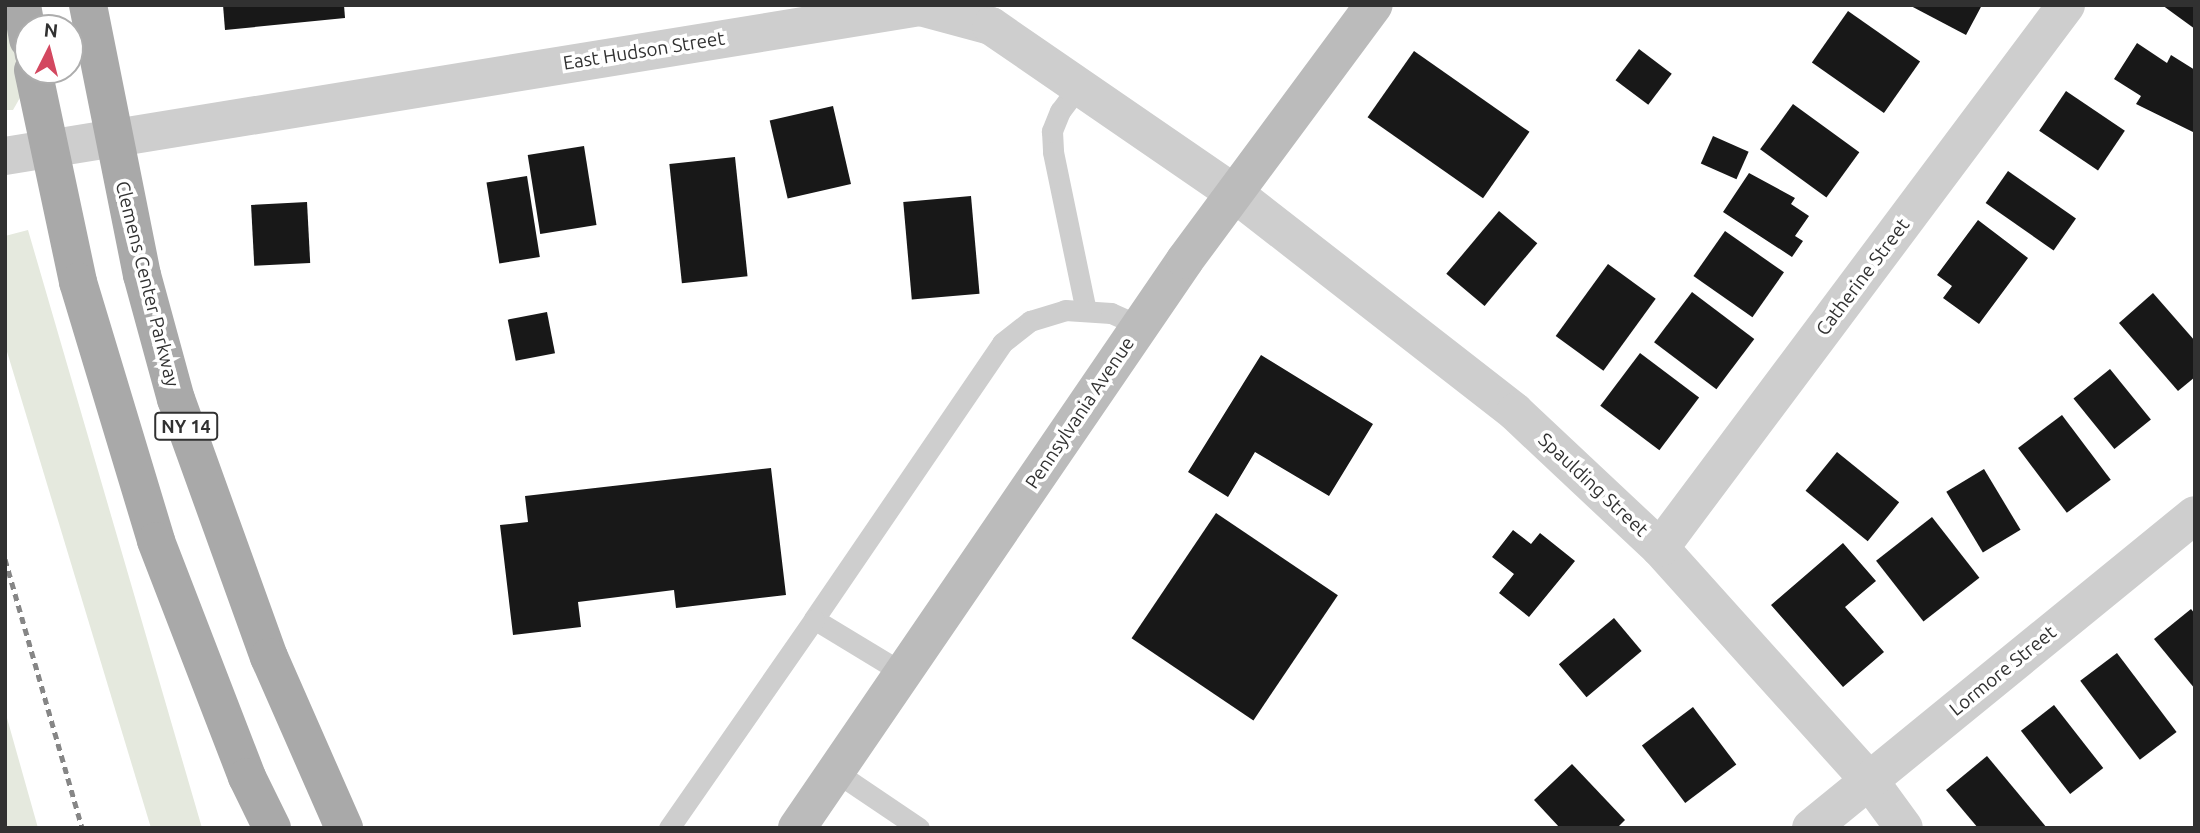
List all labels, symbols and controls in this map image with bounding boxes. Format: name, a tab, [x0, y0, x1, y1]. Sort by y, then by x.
north arrow	[14, 14, 84, 84]
text: N	[43, 18, 59, 42]
street label: East Hudson Street	[562, 27, 726, 75]
street label: Clemens Center Parkway	[110, 179, 184, 389]
street label: Catherine Street	[1812, 214, 1914, 340]
street label: Pennsylvania Avenue	[1021, 333, 1139, 493]
road number: NY 14	[153, 412, 219, 440]
street label: Spaulding Street	[1533, 428, 1653, 542]
street label: Lormore Street	[1945, 621, 2061, 721]

